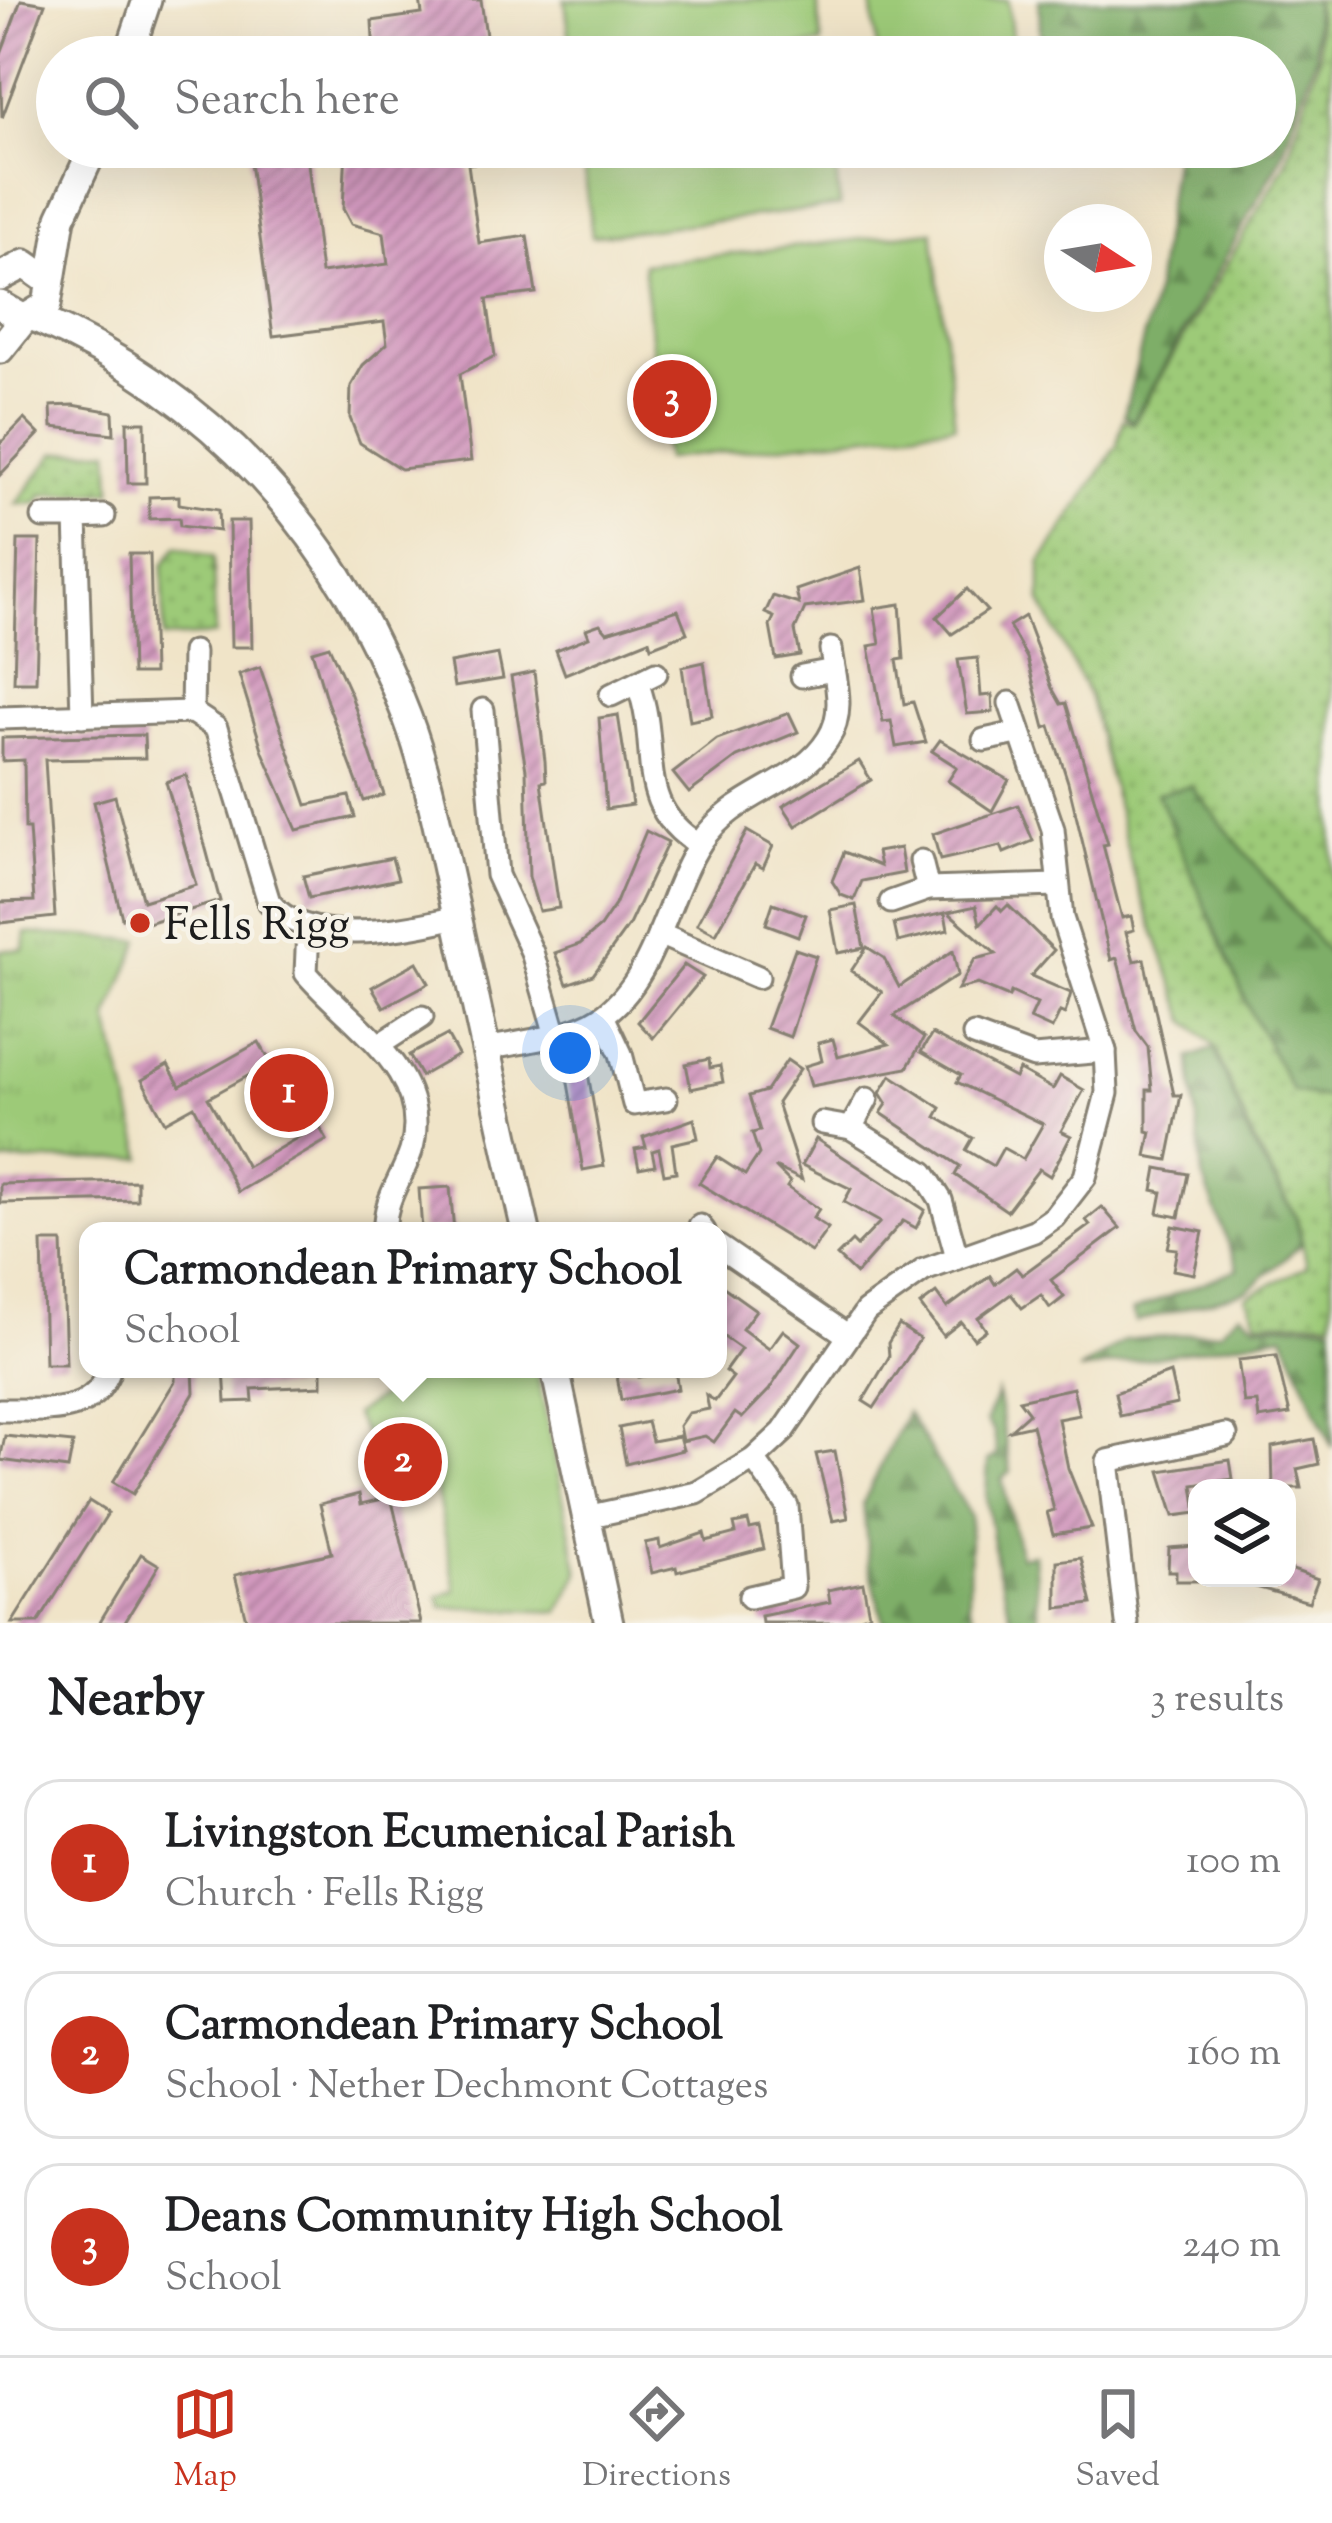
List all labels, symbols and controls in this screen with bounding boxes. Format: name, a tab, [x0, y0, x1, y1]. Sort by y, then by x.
search box	[36, 36, 1296, 168]
icon: search	[78, 69, 144, 135]
text: Search here	[174, 70, 400, 135]
north arrow	[1044, 204, 1152, 312]
pin: 3	[633, 354, 711, 444]
place label: Fells Rigg	[164, 896, 350, 961]
marker: Fells Rigg	[127, 910, 153, 936]
your location	[540, 1023, 600, 1083]
pin: 1	[250, 1048, 328, 1138]
popup	[79, 1222, 727, 1378]
text: Carmondean Primary School	[124, 1240, 682, 1305]
text: School	[124, 1305, 241, 1361]
pin: 2	[364, 1417, 442, 1507]
map controls	[1188, 1479, 1296, 1587]
button: layers	[1188, 1479, 1296, 1587]
text: Nearby	[48, 1665, 205, 1738]
text: 3 results	[1150, 1673, 1284, 1729]
text: Livingston Ecumenical Parish	[165, 1803, 735, 1868]
text: 1	[83, 1835, 97, 1891]
text: 100 m	[1186, 1835, 1281, 1891]
text: Church · Fells Rigg	[165, 1868, 484, 1924]
text: Carmondean Primary School	[165, 1995, 723, 2060]
text: 2	[81, 2027, 99, 2083]
text: 160 m	[1187, 2027, 1281, 2083]
text: School · Nether Dechmont Cottages	[165, 2060, 768, 2116]
text: Deans Community High School	[165, 2187, 783, 2252]
text: 3	[82, 2219, 98, 2275]
text: 240 m	[1182, 2219, 1281, 2275]
text: School	[165, 2252, 282, 2308]
tab: Map	[172, 2381, 238, 2501]
tab: Directions	[582, 2381, 731, 2501]
tab: Saved	[1075, 2381, 1160, 2501]

